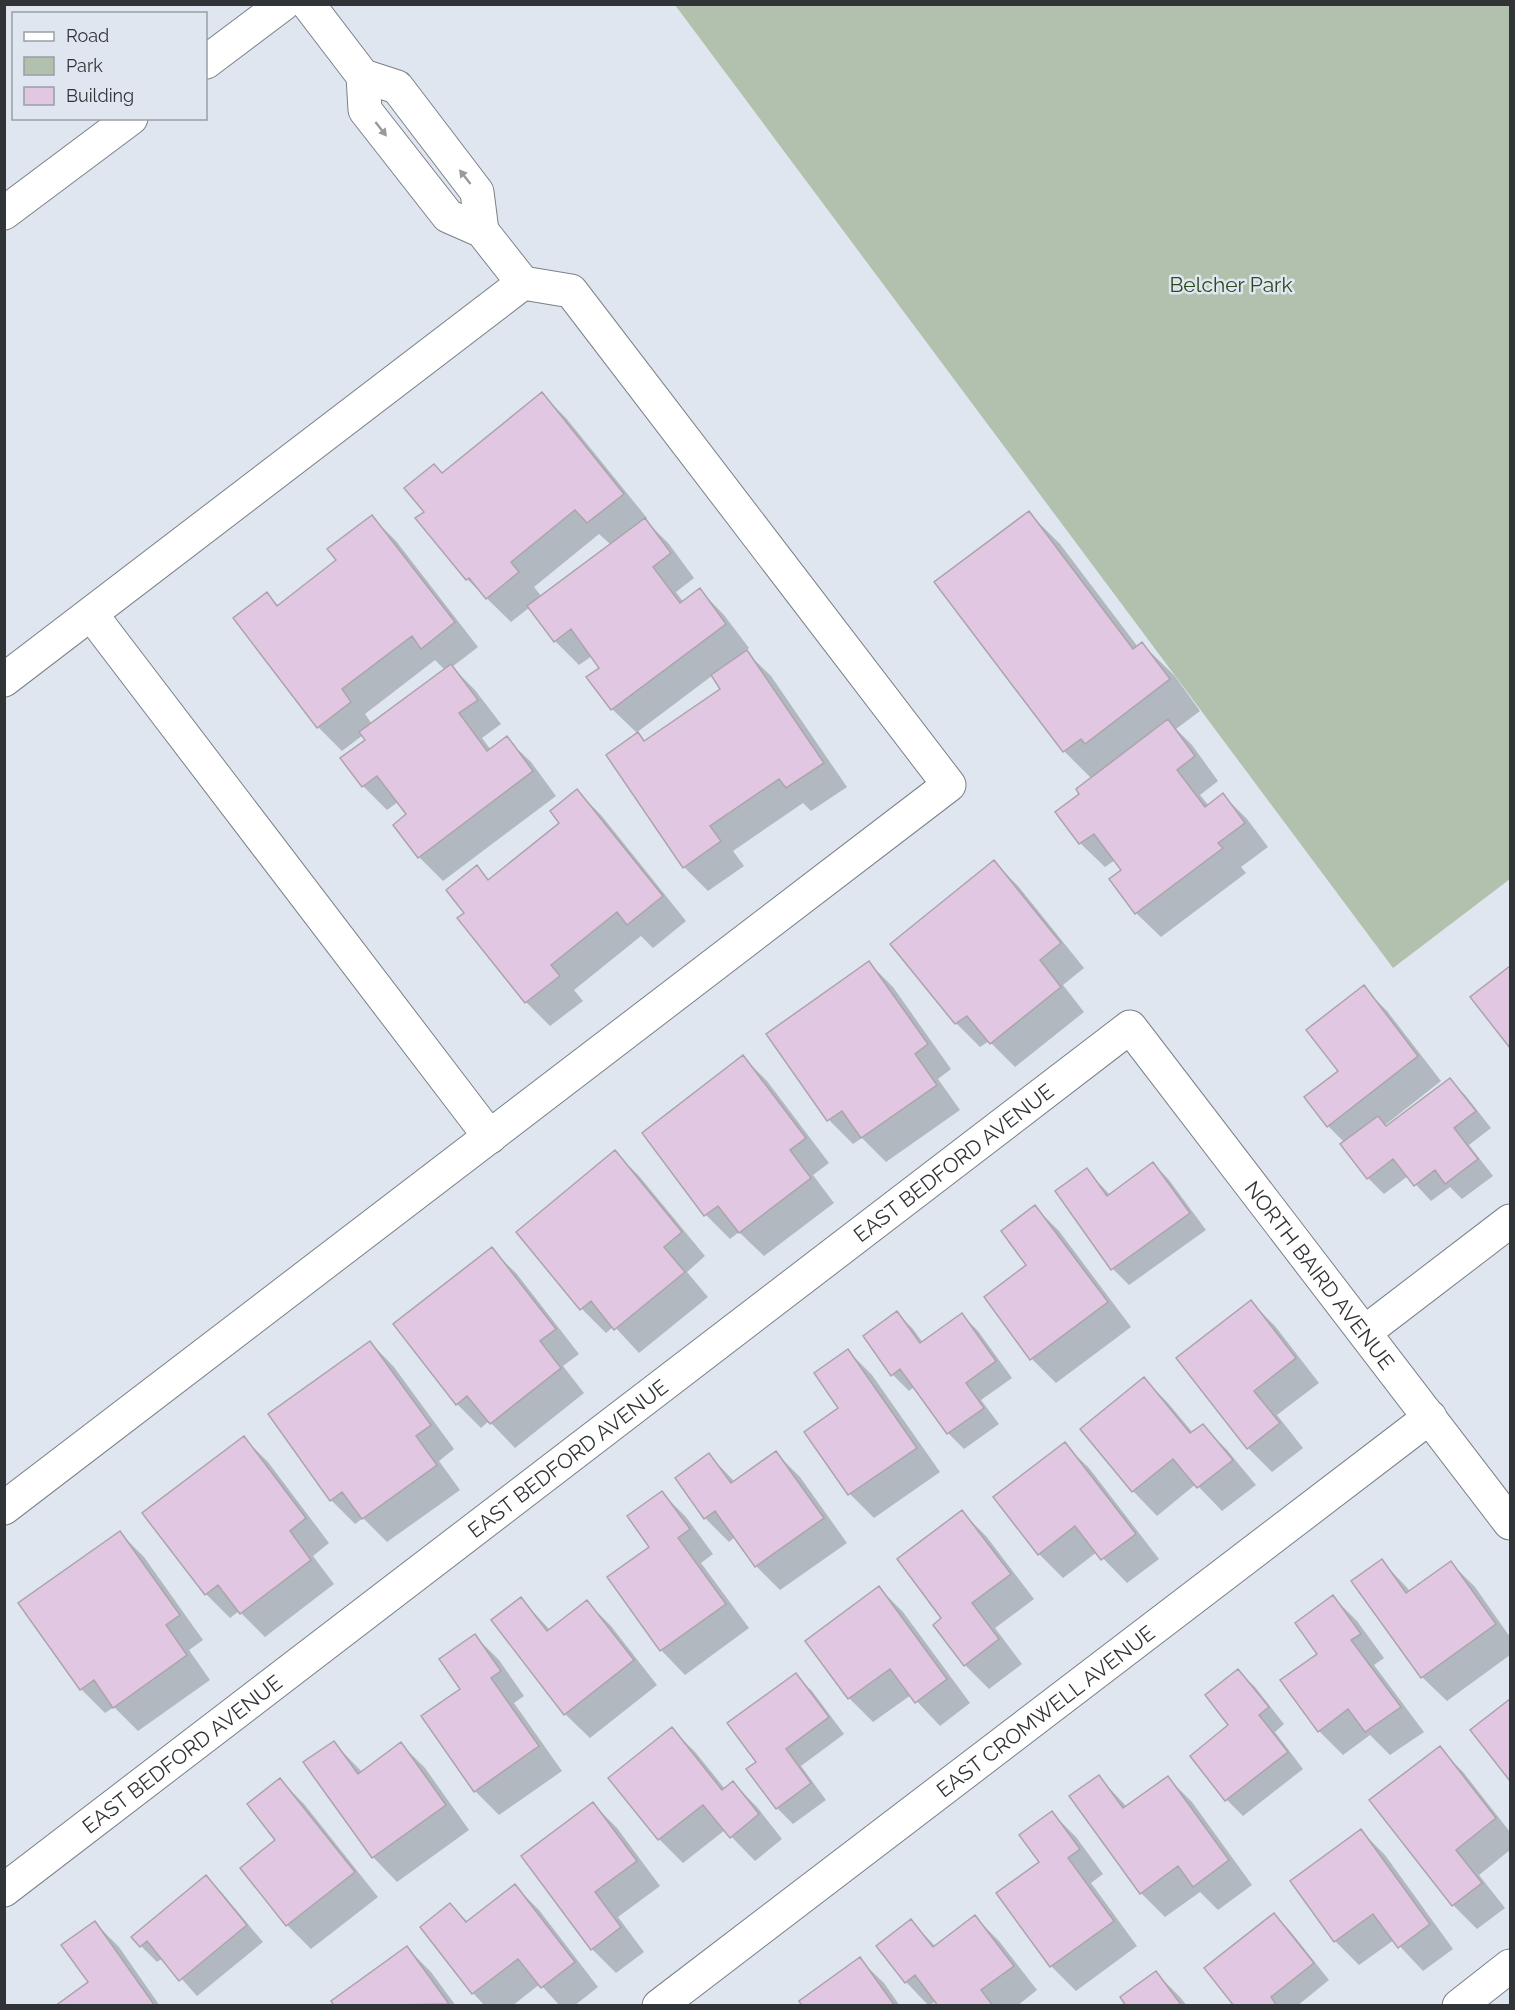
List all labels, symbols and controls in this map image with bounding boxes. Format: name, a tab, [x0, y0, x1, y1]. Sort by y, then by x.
legend	[12, 12, 207, 120]
text: Road	[66, 25, 109, 46]
text: Park	[66, 55, 103, 76]
text: Building	[66, 85, 134, 106]
one-way arrow	[374, 121, 387, 137]
one-way arrow	[460, 169, 472, 184]
park label: Belcher Park	[1169, 272, 1293, 297]
street label: EAST BEDFORD AVENUE	[848, 1078, 1058, 1247]
street label: NORTH BAIRD AVENUE	[1240, 1176, 1400, 1374]
street label: EAST BEDFORD AVENUE	[463, 1374, 672, 1543]
street label: EAST CROMWELL AVENUE	[931, 1620, 1159, 1802]
street label: EAST BEDFORD AVENUE	[77, 1669, 287, 1838]

